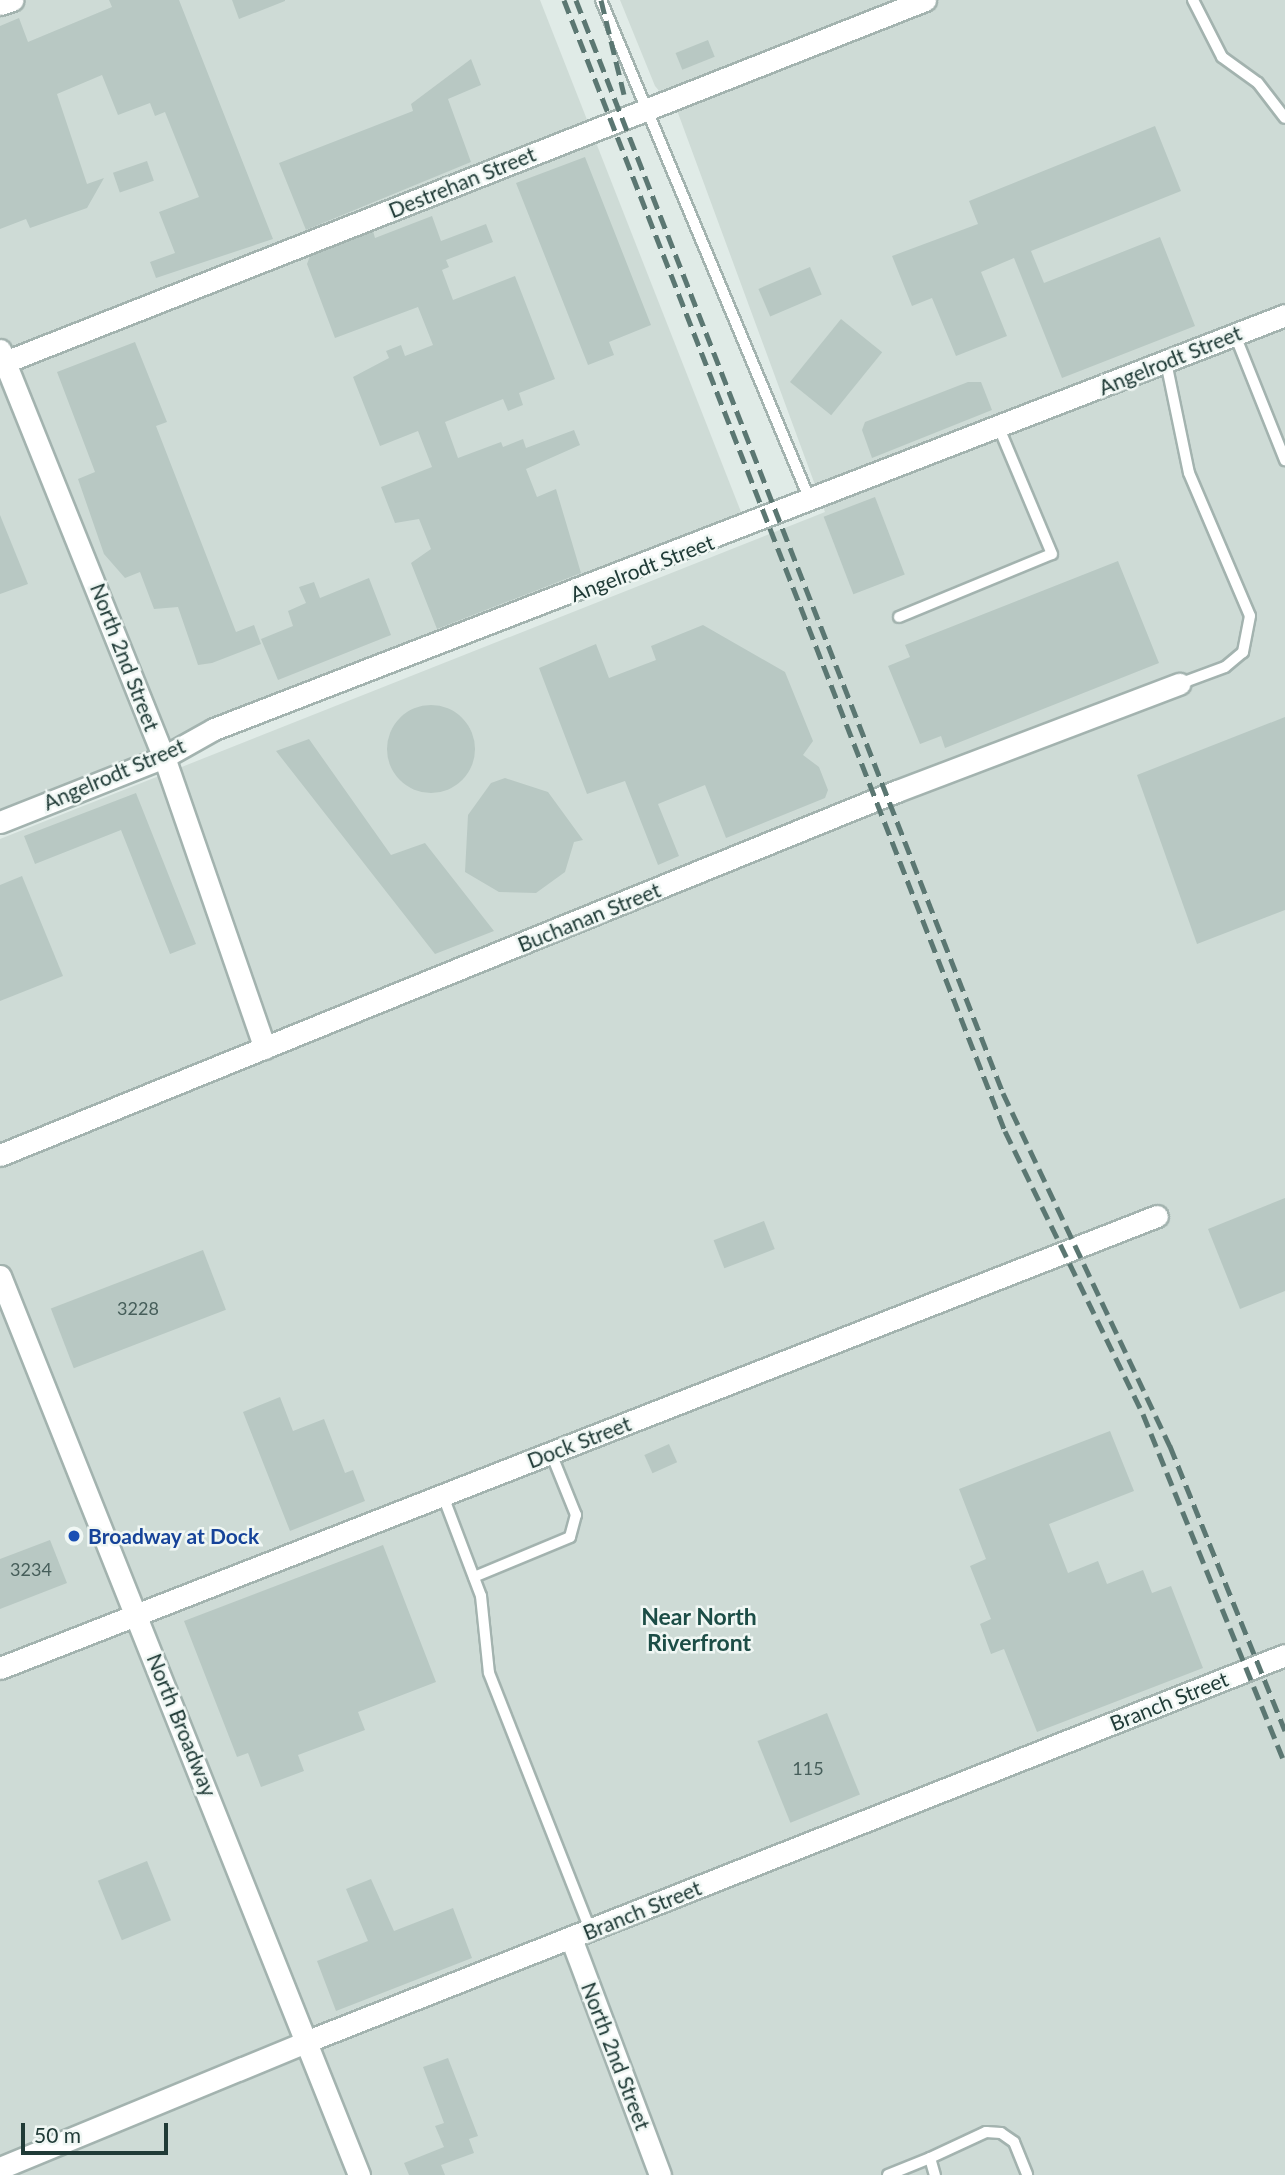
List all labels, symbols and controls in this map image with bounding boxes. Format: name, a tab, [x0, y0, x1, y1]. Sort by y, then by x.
street label: Destrehan Street	[385, 141, 539, 223]
street label: Angelrodt Street	[1095, 320, 1245, 400]
street label: Angelrodt Street	[567, 529, 717, 607]
street label: North 2nd Street	[85, 580, 165, 734]
street label: Angelrodt Street	[39, 733, 189, 815]
street label: Buchanan Street	[514, 877, 664, 957]
house number: 3228	[117, 1297, 159, 1319]
street label: Dock Street	[524, 1411, 634, 1473]
place label: Broadway at Dock	[88, 1523, 260, 1549]
marker: Broadway at Dock	[66, 1528, 82, 1544]
house number: 3234	[10, 1558, 52, 1580]
district label: Near North Riverfront	[641, 1602, 757, 1656]
street label: North Broadway	[142, 1650, 222, 1800]
street label: Branch Street	[1106, 1666, 1232, 1736]
house number: 115	[792, 1757, 824, 1779]
street label: Branch Street	[579, 1875, 705, 1945]
street label: North 2nd Street	[576, 1979, 656, 2133]
scale bar	[24, 2108, 172, 2152]
text: 50 m	[34, 2122, 81, 2147]

